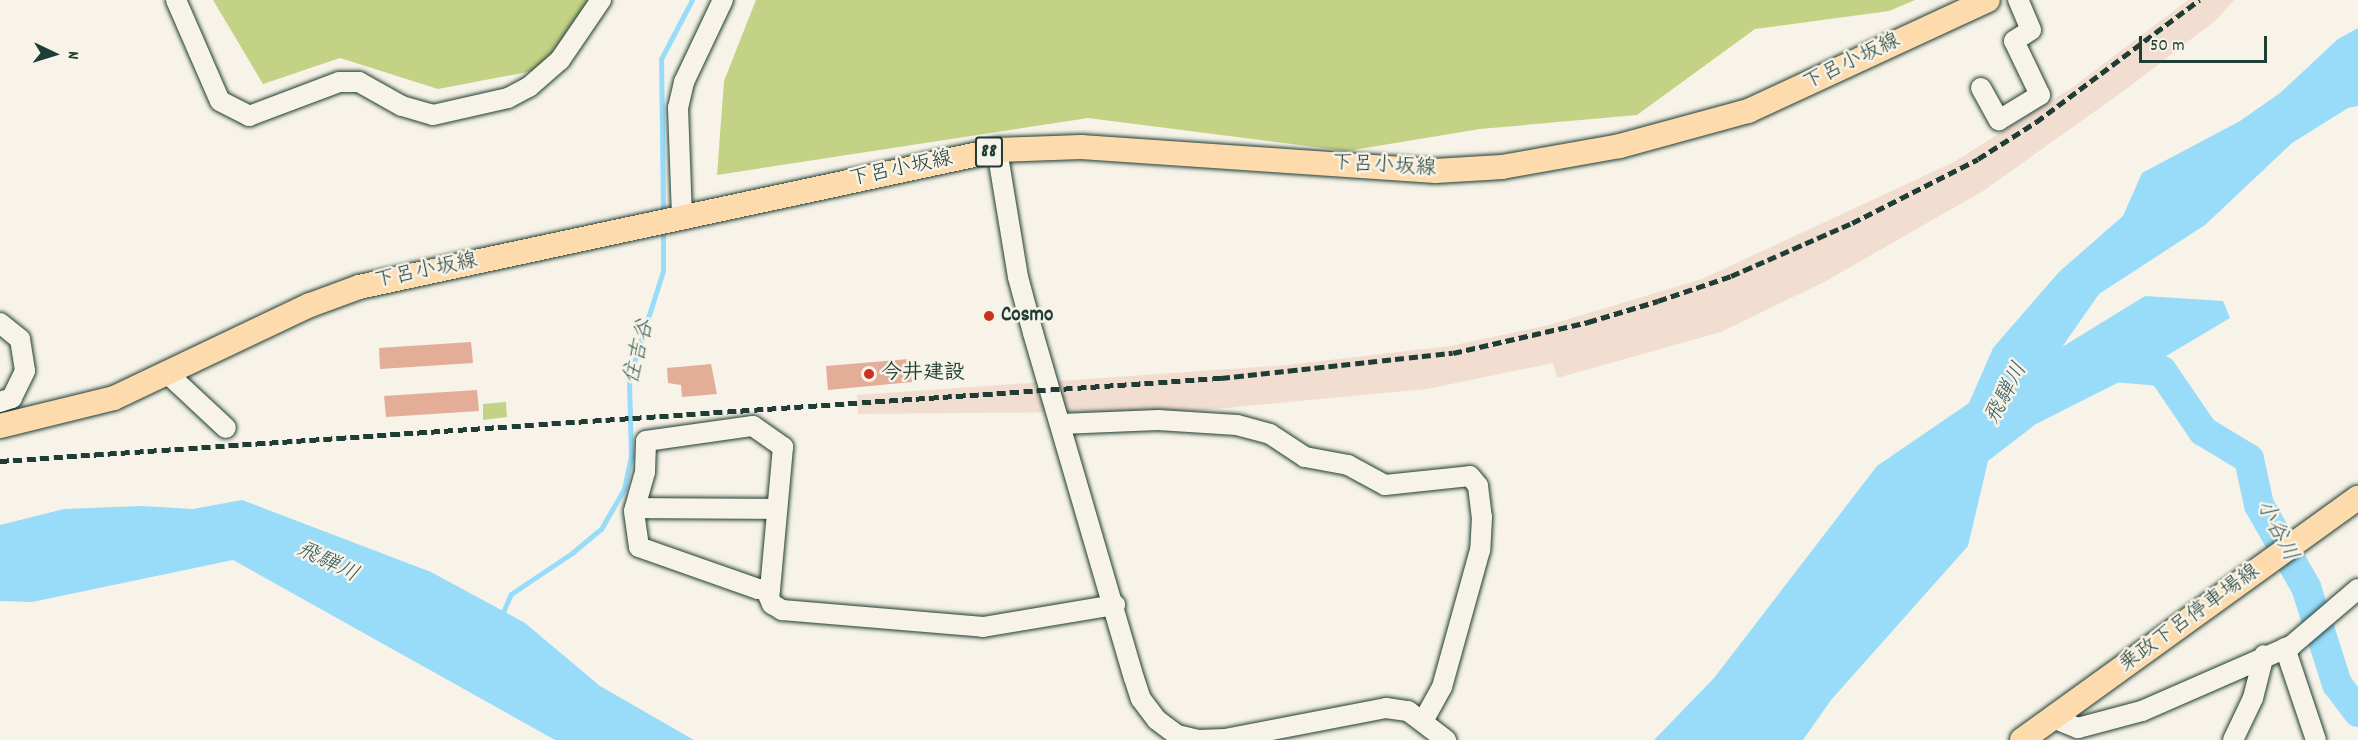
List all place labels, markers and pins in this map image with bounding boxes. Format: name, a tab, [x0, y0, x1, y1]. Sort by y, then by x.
place label: Cosmo	[1001, 303, 1053, 329]
marker: Cosmo	[982, 309, 996, 323]
place label: 今井建設	[881, 361, 965, 387]
marker: 今井建設	[862, 367, 876, 381]

